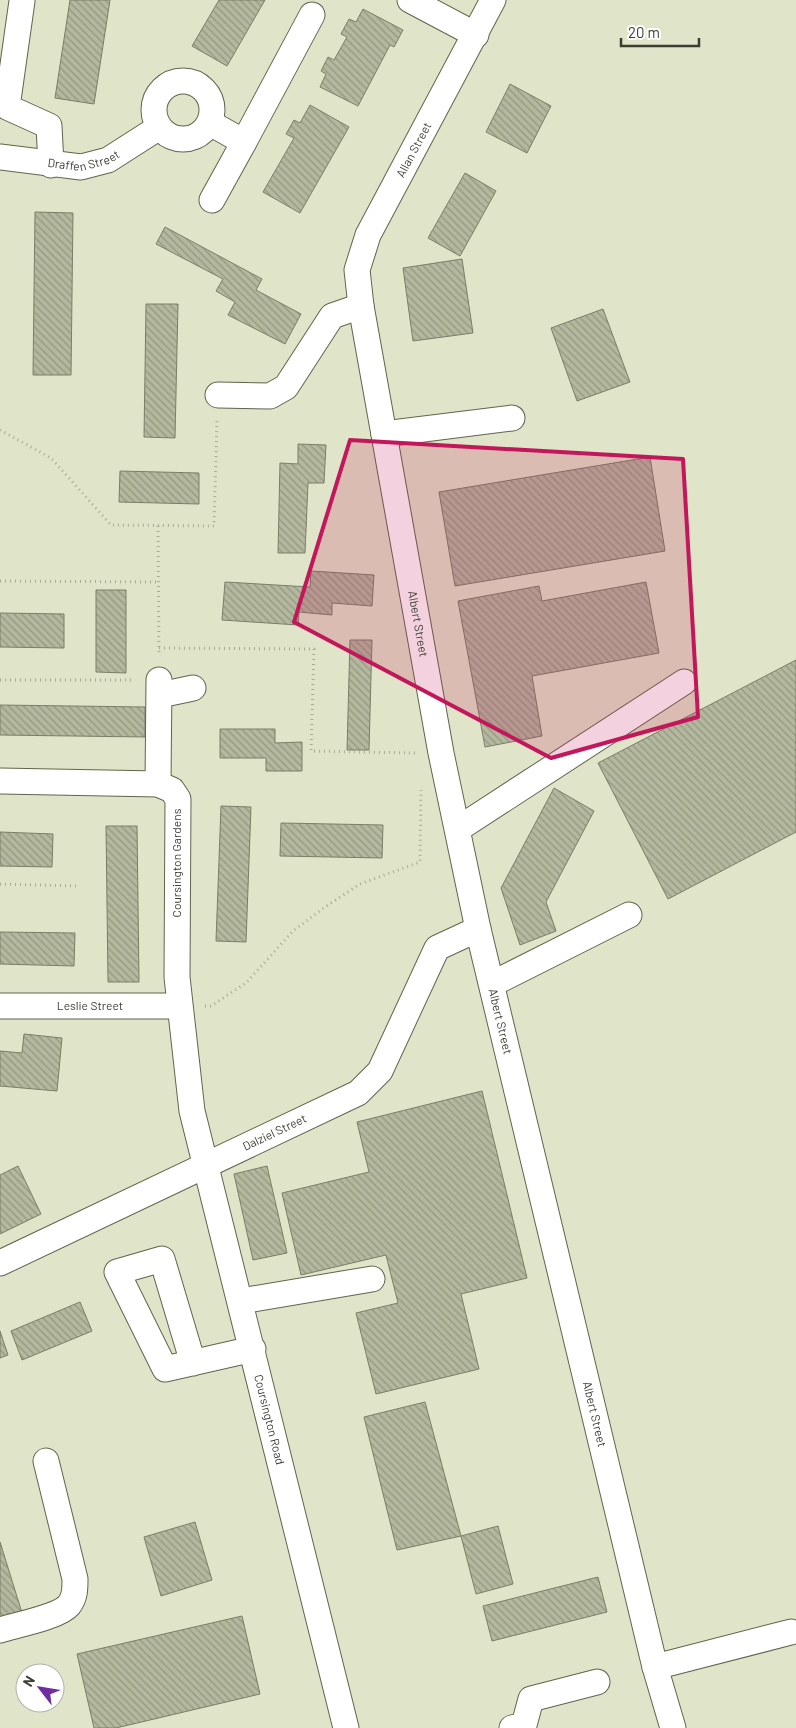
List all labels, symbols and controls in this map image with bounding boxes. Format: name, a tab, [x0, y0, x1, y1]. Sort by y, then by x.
scale bar	[621, 15, 698, 47]
text: 20 m	[628, 23, 660, 41]
street label: Allan Street	[393, 120, 434, 180]
street label: Draffen Street	[47, 147, 122, 173]
street label: Albert Street	[406, 589, 432, 658]
street label: Coursington Gardens	[169, 808, 183, 917]
street label: Albert Street	[486, 987, 516, 1055]
street label: Leslie Street	[57, 998, 123, 1012]
street label: Dalziel Street	[240, 1111, 308, 1153]
street label: Coursington Road	[252, 1373, 288, 1466]
street label: Albert Street	[581, 1380, 610, 1448]
north arrow	[15, 1663, 65, 1713]
text: N	[19, 1673, 38, 1689]

